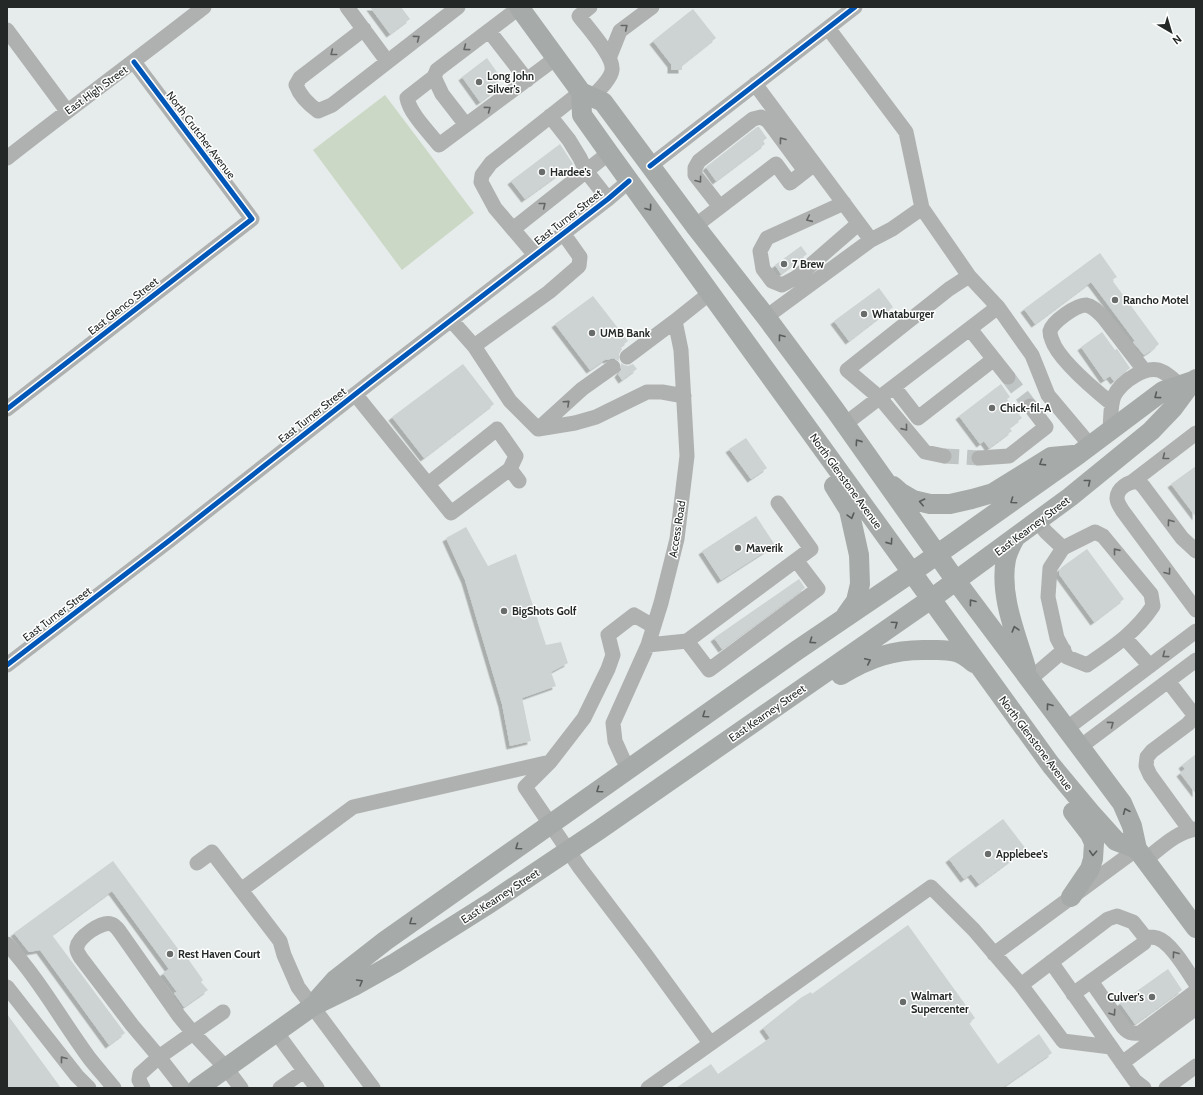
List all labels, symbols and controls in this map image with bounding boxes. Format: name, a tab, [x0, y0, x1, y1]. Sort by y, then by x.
north arrow	[1151, 12, 1191, 52]
one-way arrow	[621, 25, 628, 32]
text: N	[1170, 32, 1185, 48]
one-way arrow	[413, 36, 420, 43]
one-way arrow	[464, 43, 471, 50]
one-way arrow	[330, 48, 337, 55]
street label: East High Street	[62, 62, 130, 117]
place label: Long John Silver's	[487, 69, 534, 96]
marker: Long John Silver's	[474, 77, 484, 87]
street label: North Crutcher Avenue	[163, 88, 239, 182]
one-way arrow	[484, 106, 491, 113]
one-way arrow	[780, 137, 787, 144]
place label: Hardee's	[550, 165, 591, 179]
marker: Hardee's	[537, 167, 547, 177]
one-way arrow	[694, 176, 701, 183]
street label: East Turner Street	[531, 186, 605, 248]
one-way arrow	[539, 202, 546, 209]
one-way arrow	[644, 204, 651, 211]
one-way arrow	[805, 214, 813, 222]
place label: 7 Brew	[792, 257, 824, 271]
marker: 7 Brew	[779, 259, 789, 269]
street label: East Glenco Street	[85, 274, 161, 338]
place label: Rancho Motel	[1123, 293, 1189, 307]
marker: Rancho Motel	[1110, 295, 1120, 305]
place label: Whataburger	[872, 307, 934, 321]
marker: Whataburger	[859, 309, 869, 319]
place label: UMB Bank	[600, 326, 651, 340]
marker: UMB Bank	[587, 328, 597, 338]
one-way arrow	[778, 334, 786, 341]
street label: East Turner Street	[275, 384, 349, 446]
one-way arrow	[1154, 391, 1161, 398]
one-way arrow	[562, 400, 570, 408]
place label: Chick-fil-A	[1000, 401, 1051, 415]
marker: Chick-fil-A	[987, 403, 997, 413]
one-way arrow	[900, 423, 907, 430]
street label: North Glenstone Avenue	[807, 431, 885, 532]
one-way arrow	[855, 439, 863, 446]
one-way arrow	[1163, 452, 1170, 459]
one-way arrow	[1039, 458, 1046, 465]
one-way arrow	[1083, 480, 1090, 487]
street label: East Kearney Street	[992, 493, 1073, 559]
one-way arrow	[1010, 496, 1017, 503]
one-way arrow	[919, 498, 926, 507]
street label: Access Road	[666, 499, 688, 559]
one-way arrow	[846, 512, 855, 519]
one-way arrow	[1167, 519, 1175, 526]
one-way arrow	[885, 538, 892, 545]
place label: Maverik	[746, 541, 784, 555]
marker: Maverik	[733, 543, 743, 553]
one-way arrow	[1113, 549, 1120, 556]
one-way arrow	[1164, 568, 1171, 575]
street label: East Turner Street	[20, 583, 94, 644]
one-way arrow	[969, 600, 976, 607]
place label: BigShots Golf	[512, 604, 577, 618]
marker: BigShots Golf	[499, 606, 509, 616]
one-way arrow	[891, 621, 898, 629]
one-way arrow	[1011, 625, 1019, 632]
one-way arrow	[809, 636, 816, 643]
one-way arrow	[1162, 650, 1169, 657]
one-way arrow	[864, 658, 872, 666]
street label: East Kearney Street	[726, 681, 808, 745]
street label: North Glenstone Avenue	[996, 693, 1076, 793]
one-way arrow	[1047, 704, 1054, 711]
one-way arrow	[702, 710, 709, 718]
one-way arrow	[1107, 721, 1114, 728]
one-way arrow	[596, 785, 603, 793]
one-way arrow	[1123, 808, 1131, 816]
one-way arrow	[515, 842, 522, 850]
place label: Applebee's	[996, 847, 1048, 861]
marker: Applebee's	[983, 849, 993, 859]
one-way arrow	[1089, 850, 1097, 856]
street label: East Kearney Street	[458, 865, 542, 926]
one-way arrow	[409, 917, 416, 924]
place label: Rest Haven Court	[178, 947, 261, 961]
marker: Rest Haven Court	[165, 949, 175, 959]
one-way arrow	[1172, 951, 1180, 958]
one-way arrow	[356, 980, 363, 987]
place label: Walmart Supercenter	[911, 989, 969, 1016]
place label: Culver's	[1107, 990, 1144, 1004]
marker: Culver's	[1147, 992, 1157, 1002]
marker: Walmart Supercenter	[898, 997, 908, 1007]
one-way arrow	[1108, 1009, 1116, 1016]
one-way arrow	[61, 1056, 68, 1063]

